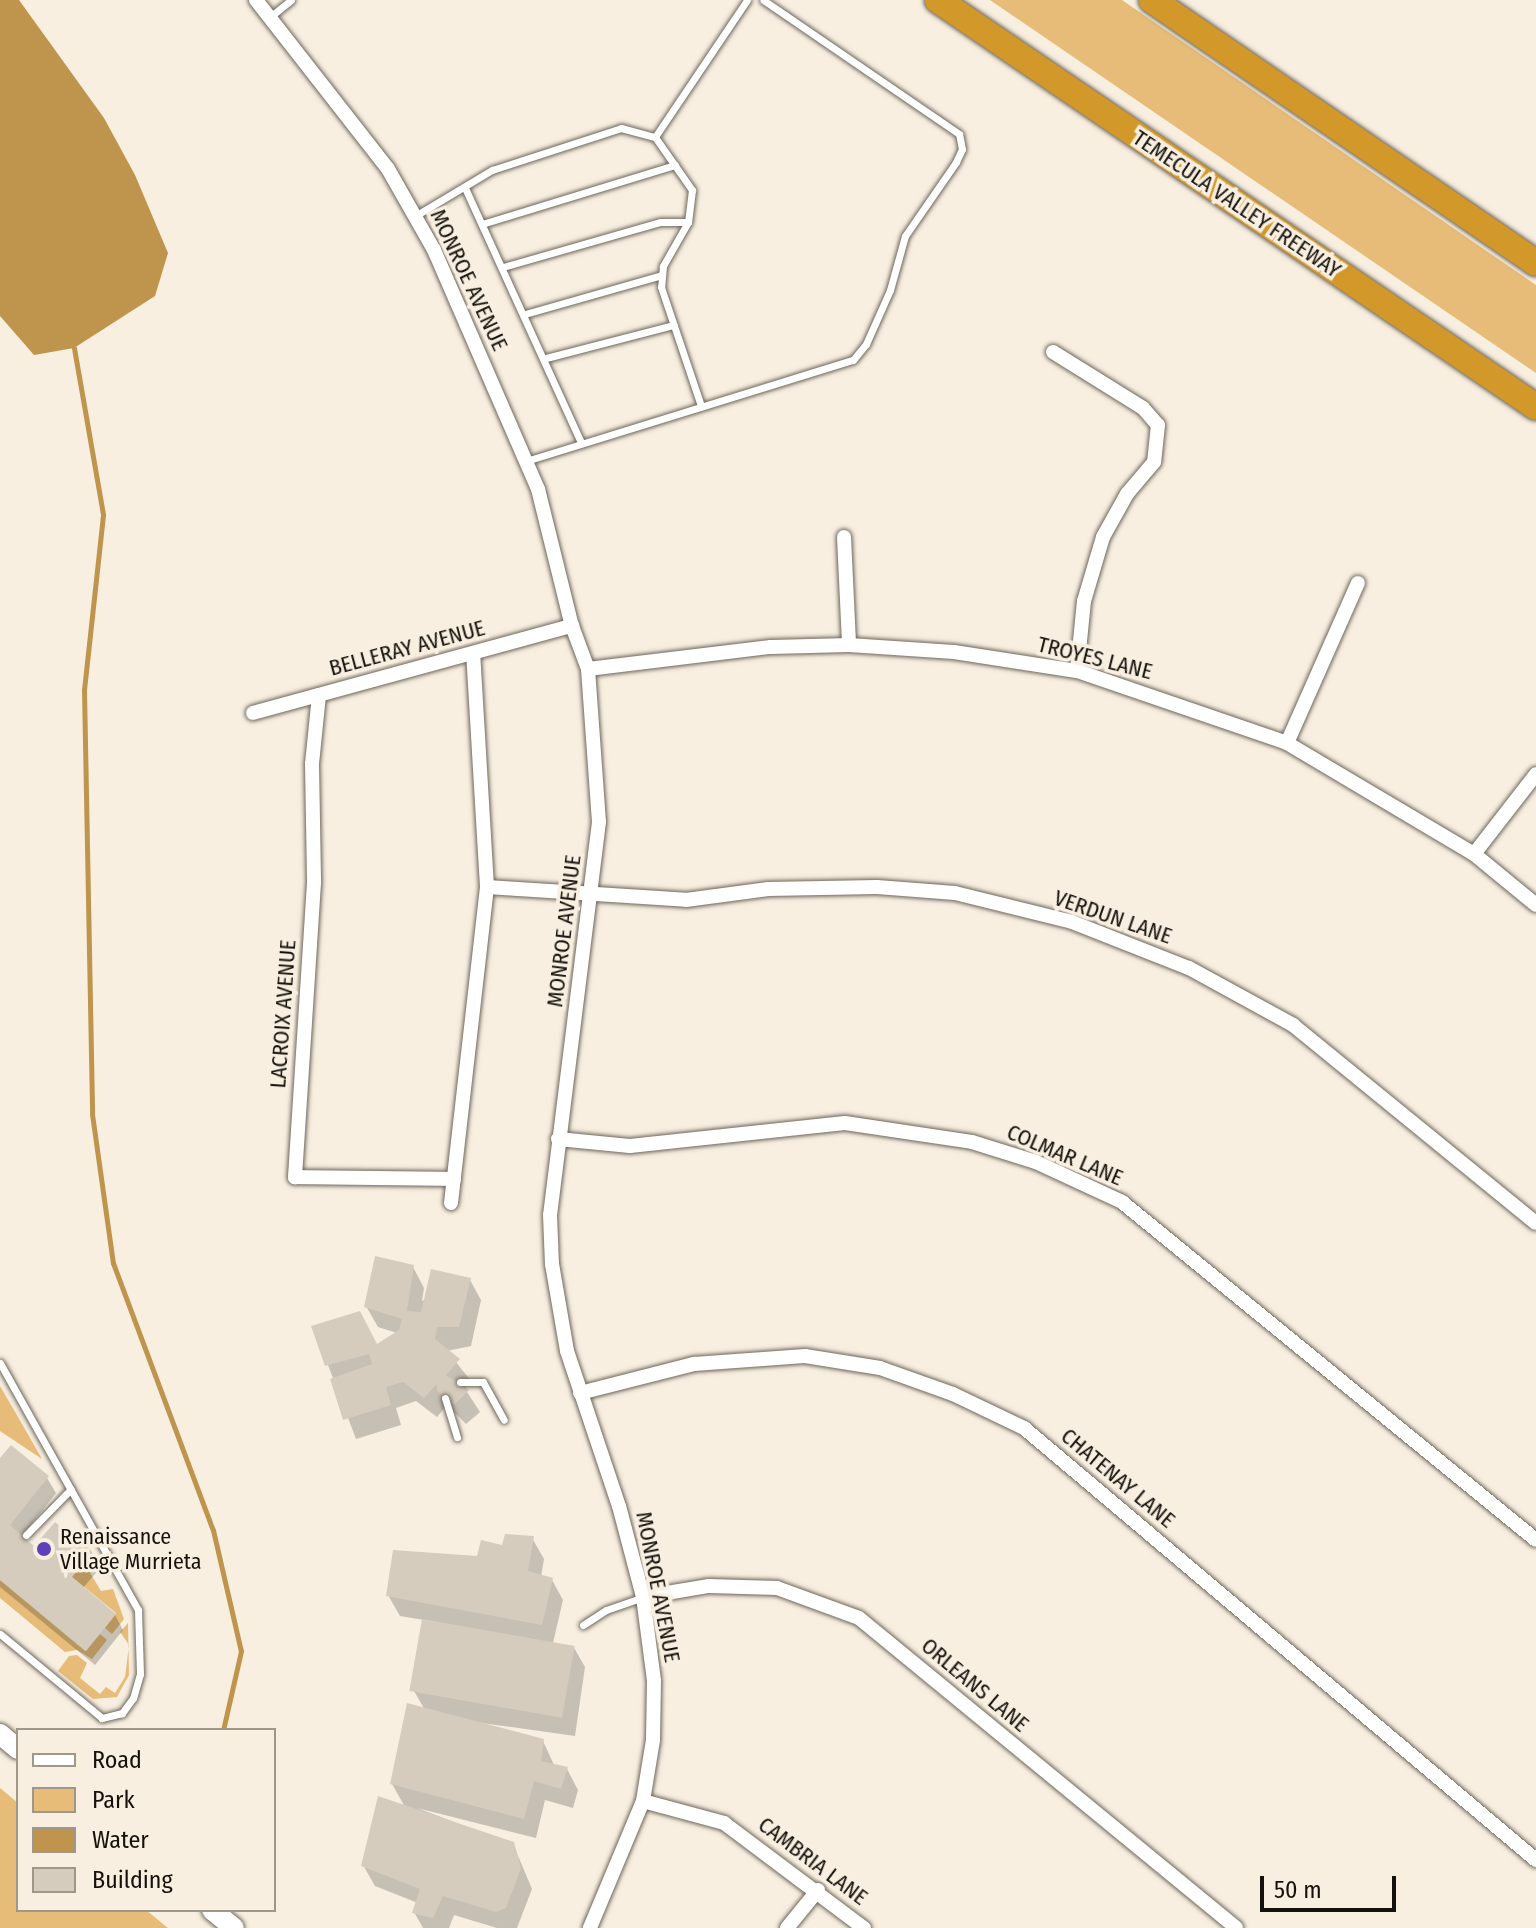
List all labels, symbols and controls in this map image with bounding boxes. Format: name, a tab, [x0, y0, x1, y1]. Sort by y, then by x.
street label: TEMECULA VALLEY FREEWAY	[1128, 125, 1346, 283]
street label: MONROE AVENUE	[425, 205, 513, 355]
street label: BELLERAY AVENUE	[326, 615, 488, 681]
street label: TROYES LANE	[1035, 631, 1155, 685]
street label: MONROE AVENUE	[542, 853, 586, 1009]
street label: VERDUN LANE	[1051, 885, 1175, 949]
street label: LACROIX AVENUE	[265, 939, 301, 1089]
street label: COLMAR LANE	[1003, 1119, 1127, 1191]
street label: CHATENAY LANE	[1056, 1423, 1180, 1533]
street label: MONROE AVENUE	[630, 1509, 686, 1665]
place label: Renaissance Village Murrieta	[60, 1523, 202, 1574]
marker: Renaissance Village Murrieta	[35, 1540, 53, 1558]
street label: ORLEANS LANE	[916, 1633, 1034, 1737]
legend	[16, 1728, 276, 1912]
text: Road	[92, 1746, 142, 1774]
text: Park	[92, 1786, 135, 1814]
street label: CAMBRIA LANE	[753, 1811, 873, 1911]
text: Water	[92, 1826, 149, 1854]
scale bar	[1264, 1860, 1400, 1910]
text: Building	[92, 1866, 173, 1894]
text: 50 m	[1274, 1876, 1322, 1904]

